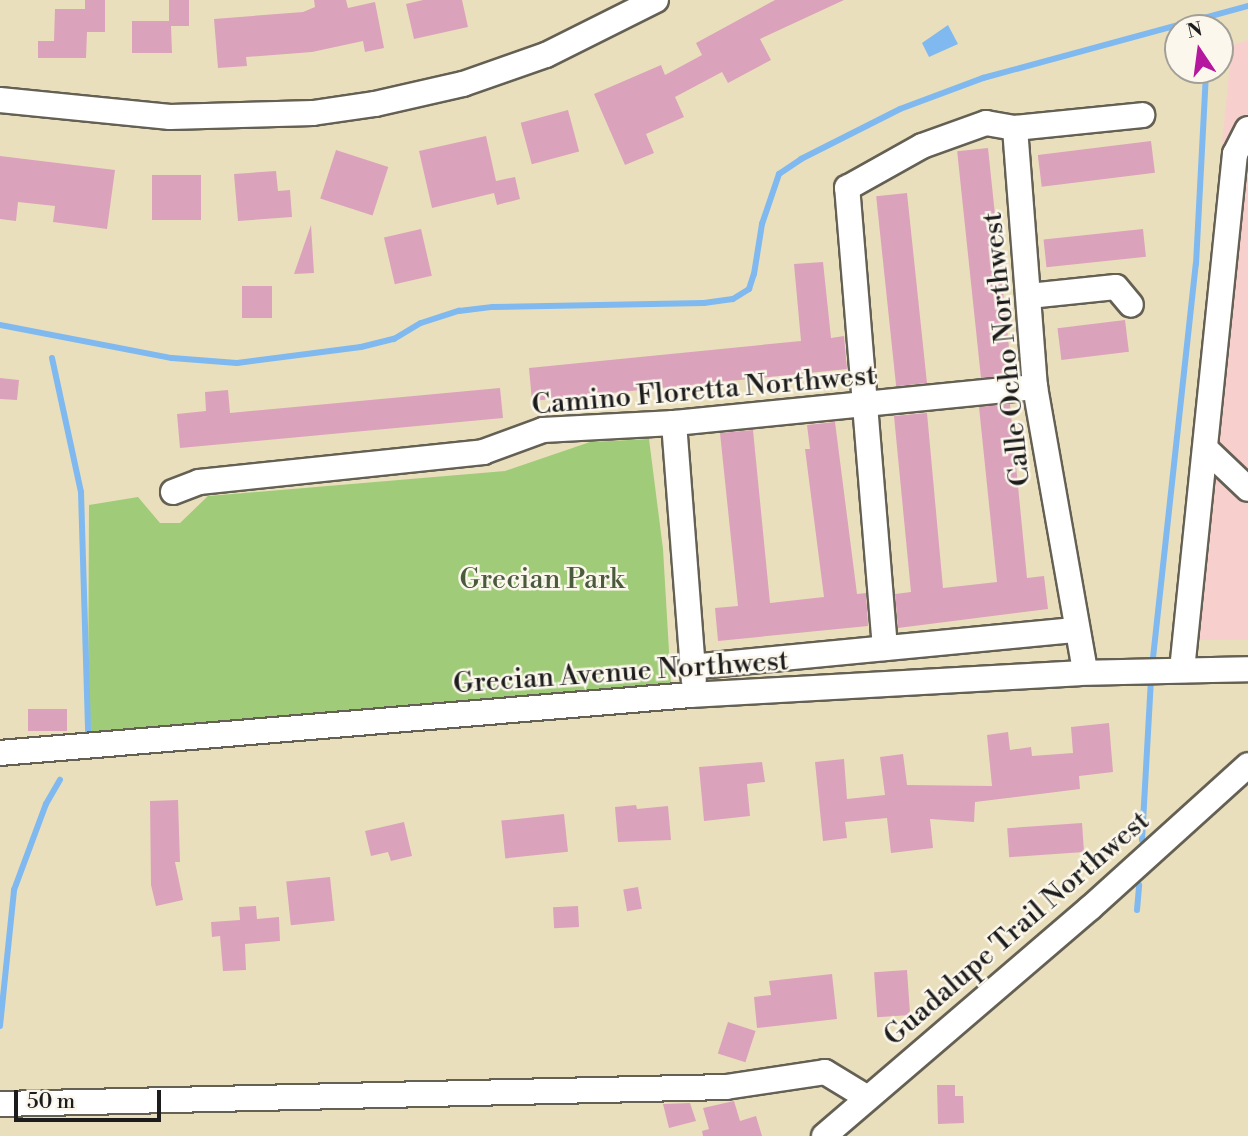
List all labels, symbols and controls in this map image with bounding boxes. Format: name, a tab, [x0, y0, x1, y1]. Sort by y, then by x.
north arrow	[1164, 14, 1234, 84]
text: N	[1185, 17, 1205, 44]
street label: Calle Ocho Northwest	[976, 210, 1038, 488]
street label: Camino Floretta Northwest	[530, 359, 878, 423]
park label: Grecian Park	[460, 563, 624, 597]
street label: Grecian Avenue Northwest	[452, 645, 790, 701]
street label: Guadalupe Trail Northwest	[877, 805, 1157, 1053]
scale bar	[18, 1076, 164, 1120]
text: 50 m	[27, 1089, 75, 1115]

